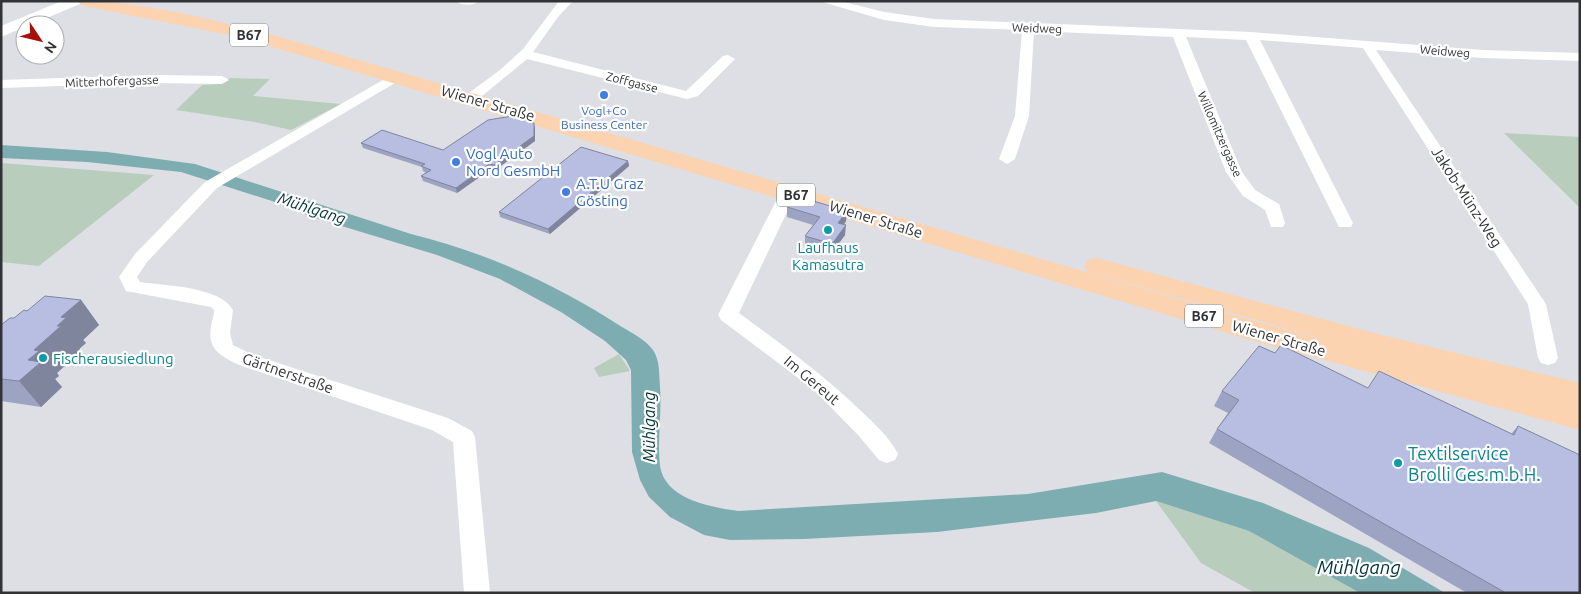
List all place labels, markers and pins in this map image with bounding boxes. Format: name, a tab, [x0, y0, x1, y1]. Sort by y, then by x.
marker: Vogl+Co Business Center	[598, 89, 610, 101]
place label: Vogl+Co Business Center	[561, 104, 647, 131]
place label: Vogl Auto Nord GesmbH	[466, 145, 560, 179]
marker: Vogl Auto Nord GesmbH	[450, 156, 462, 168]
place label: A.T.U Graz Gösting	[576, 175, 644, 209]
marker: A.T.U Graz Gösting	[560, 186, 572, 198]
marker: Laufhaus Kamasutra	[822, 224, 834, 236]
place label: Laufhaus Kamasutra	[792, 239, 864, 273]
place label: Fischerausiedlung	[53, 350, 174, 367]
marker: Fischerausiedlung	[37, 352, 49, 364]
place label: Textilservice Brolli Ges.m.b.H.	[1408, 443, 1541, 484]
marker: Textilservice Brolli Ges.m.b.H.	[1392, 457, 1404, 469]

